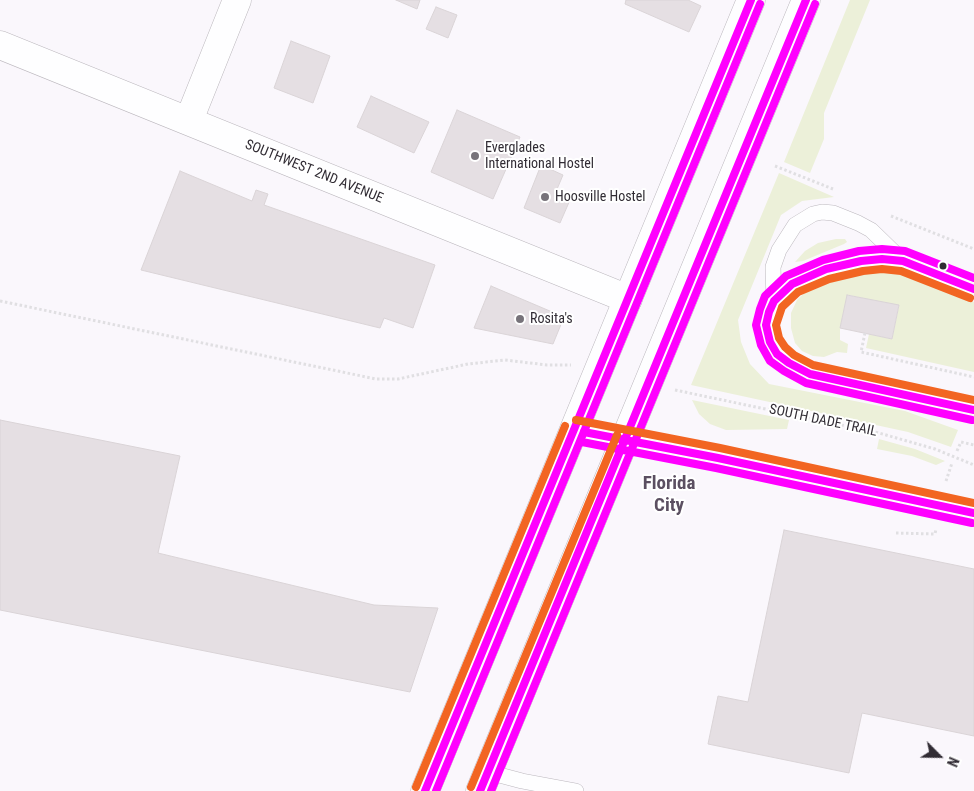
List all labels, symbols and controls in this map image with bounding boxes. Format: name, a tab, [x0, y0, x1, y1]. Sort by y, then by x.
street label: SOUTHWEST 2ND AVENUE	[242, 137, 386, 207]
place label: Everglades International Hostel	[485, 140, 594, 172]
marker: Everglades International Hostel	[469, 150, 481, 162]
place label: Hoosville Hostel	[555, 189, 646, 205]
marker: Hoosville Hostel	[539, 191, 551, 203]
unlabelled marker	[938, 261, 948, 271]
place label: Rosita's	[530, 311, 573, 327]
marker: Rosita's	[514, 313, 526, 325]
street label: SOUTH DADE TRAIL	[768, 401, 878, 441]
district label: Florida City	[643, 473, 695, 517]
north arrow	[914, 731, 964, 781]
text: N	[944, 755, 962, 769]

